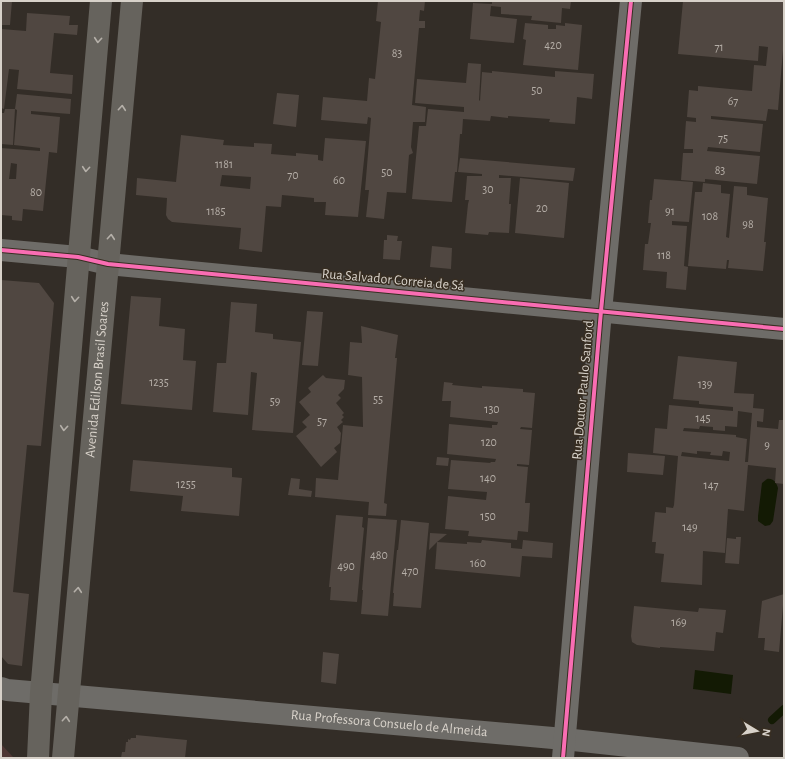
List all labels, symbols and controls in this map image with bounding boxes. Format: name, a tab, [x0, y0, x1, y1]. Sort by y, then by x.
one-way arrow	[93, 37, 102, 43]
house number: 420	[544, 39, 562, 51]
house number: 71	[714, 41, 724, 53]
house number: 83	[392, 47, 402, 59]
house number: 50	[531, 84, 543, 96]
house number: 67	[728, 95, 738, 107]
one-way arrow	[118, 105, 127, 111]
house number: 75	[718, 132, 728, 144]
house number: 1181	[215, 158, 233, 170]
house number: 83	[715, 164, 725, 176]
one-way arrow	[82, 166, 91, 172]
house number: 50	[381, 166, 393, 178]
house number: 70	[287, 169, 299, 181]
house number: 60	[333, 174, 345, 186]
house number: 30	[482, 183, 494, 195]
house number: 80	[30, 186, 42, 198]
house number: 20	[536, 202, 548, 214]
house number: 1185	[207, 205, 225, 217]
house number: 91	[665, 205, 675, 217]
house number: 108	[702, 210, 718, 222]
house number: 98	[742, 218, 754, 230]
one-way arrow	[106, 234, 115, 240]
house number: 118	[657, 249, 671, 261]
street label: Rua Salvador Correia de Sá	[321, 267, 465, 293]
one-way arrow	[70, 296, 79, 302]
street label: Avenida Edilson Brasil Soares	[83, 301, 112, 458]
street label: Rua Doutor Paulo Sanford	[570, 320, 596, 460]
house number: 1235	[149, 376, 169, 388]
house number: 139	[698, 378, 713, 390]
house number: 55	[373, 393, 383, 405]
house number: 59	[270, 395, 281, 407]
house number: 130	[484, 403, 500, 415]
house number: 145	[696, 412, 710, 424]
house number: 57	[317, 415, 327, 427]
one-way arrow	[59, 425, 68, 431]
house number: 120	[481, 436, 497, 448]
house number: 9	[764, 439, 770, 451]
house number: 140	[480, 472, 496, 484]
house number: 1255	[176, 478, 196, 490]
house number: 147	[704, 479, 718, 491]
house number: 150	[480, 510, 496, 522]
house number: 149	[682, 521, 698, 533]
house number: 480	[370, 549, 388, 561]
house number: 160	[470, 557, 486, 569]
house number: 490	[337, 560, 355, 572]
house number: 470	[401, 565, 419, 577]
one-way arrow	[73, 587, 82, 593]
house number: 169	[671, 616, 687, 628]
street label: Rua Professora Consuelo de Almeida	[290, 708, 489, 739]
north arrow	[737, 711, 777, 751]
one-way arrow	[62, 716, 71, 722]
text: N	[760, 728, 772, 737]

